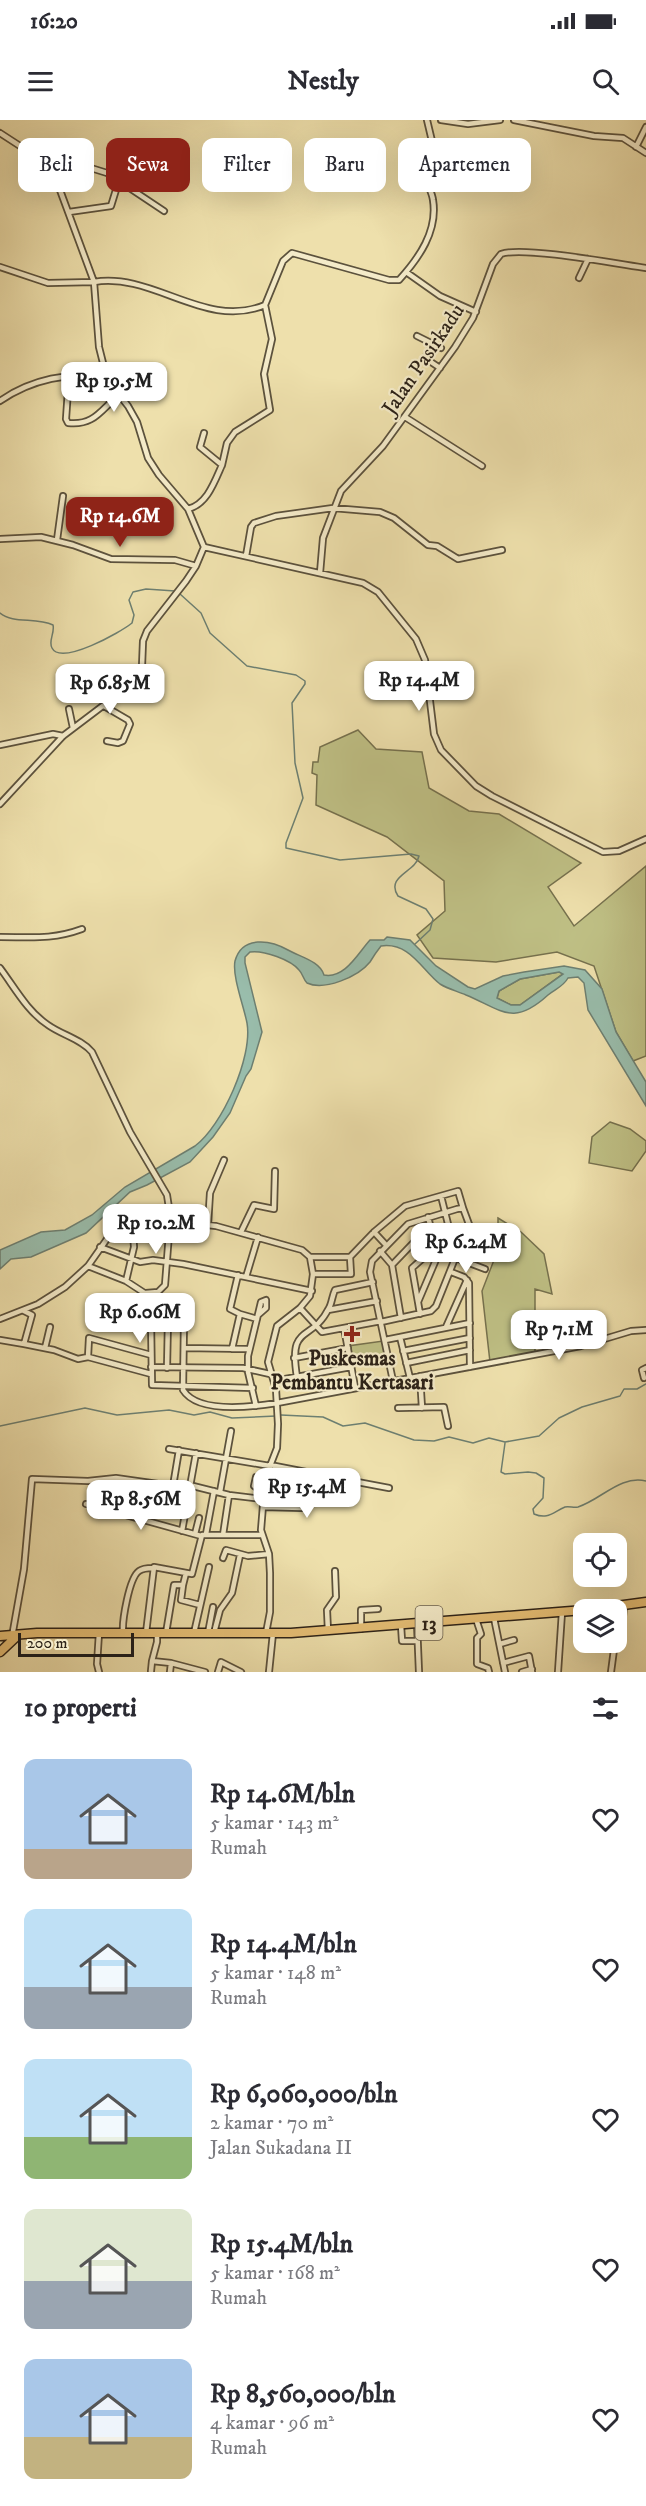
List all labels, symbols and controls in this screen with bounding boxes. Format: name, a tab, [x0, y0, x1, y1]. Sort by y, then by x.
text: 16:20	[30, 8, 78, 35]
text: Nestly	[287, 64, 359, 98]
icon: menu	[24, 65, 57, 98]
icon: search	[589, 65, 622, 98]
chip: Beli	[18, 138, 94, 192]
chip: Sewa	[106, 138, 190, 192]
chip: Filter	[202, 138, 292, 192]
chip: Baru	[304, 138, 386, 192]
chip: Apartemen	[398, 138, 531, 192]
street label: Jalan Pasirkadu	[376, 299, 471, 422]
pin: Rp 19.5M	[52, 362, 176, 413]
text: Rp 19.5M	[75, 369, 153, 394]
pin: Rp 14.6M	[58, 497, 182, 548]
text: Rp 14.6M	[80, 504, 160, 529]
pin: Rp 14.4M	[357, 661, 481, 712]
pin: Rp 6.85M	[48, 664, 172, 715]
text: Rp 14.4M	[378, 668, 460, 693]
text: Rp 6.85M	[69, 671, 151, 696]
pin: Rp 10.2M	[94, 1204, 218, 1255]
text: Rp 10.2M	[117, 1211, 195, 1236]
pin: Rp 6.24M	[404, 1223, 528, 1274]
text: Rp 6.24M	[425, 1230, 507, 1255]
pin: Rp 6.06M	[78, 1293, 202, 1344]
text: Rp 6.06M	[99, 1300, 181, 1325]
pin: Rp 7.1M	[504, 1310, 614, 1361]
text: Rp 7.1M	[525, 1317, 593, 1342]
marker: Puskesmas Pembantu Kertasari	[343, 1325, 361, 1343]
place label: Puskesmas Pembantu Kertasari	[270, 1346, 434, 1396]
pin: Rp 15.4M	[245, 1468, 369, 1519]
text: Rp 15.4M	[268, 1475, 346, 1500]
pin: Rp 8.56M	[79, 1480, 203, 1531]
text: Rp 8.56M	[101, 1487, 181, 1512]
map controls	[573, 1533, 627, 1653]
button: locate	[573, 1533, 627, 1587]
button: layers	[573, 1599, 627, 1653]
road number: 13	[416, 1606, 442, 1640]
scale bar	[18, 1630, 134, 1658]
text: 200 m	[27, 1633, 68, 1653]
text: 10 properti	[24, 1692, 137, 1725]
icon: filters	[589, 1692, 622, 1725]
text: Rp 14.6M/bln	[210, 1778, 355, 1811]
icon: home	[72, 1783, 144, 1855]
icon: heart	[589, 1803, 622, 1836]
text: 5 kamar · 143 m²	[210, 1811, 339, 1836]
text: Rumah	[210, 1836, 267, 1861]
text: Rp 14.4M/bln	[210, 1928, 357, 1961]
icon: home	[72, 1933, 144, 2005]
icon: heart	[589, 1953, 622, 1986]
text: 5 kamar · 148 m²	[210, 1961, 341, 1986]
text: Rumah	[210, 1986, 267, 2011]
text: Rp 6,060,000/bln	[210, 2078, 397, 2111]
icon: home	[72, 2083, 144, 2155]
icon: heart	[589, 2103, 622, 2136]
text: 2 kamar · 70 m²	[210, 2111, 333, 2136]
text: Jalan Sukadana II	[210, 2136, 352, 2161]
text: Rp 15.4M/bln	[210, 2228, 353, 2261]
icon: home	[72, 2233, 144, 2305]
icon: heart	[589, 2253, 622, 2286]
text: 5 kamar · 168 m²	[210, 2261, 340, 2286]
text: Rumah	[210, 2286, 267, 2311]
text: Rp 8,560,000/bln	[210, 2378, 396, 2411]
icon: home	[72, 2383, 144, 2455]
icon: heart	[589, 2403, 622, 2436]
text: 4 kamar · 96 m²	[210, 2411, 334, 2436]
text: Rumah	[210, 2436, 267, 2461]

